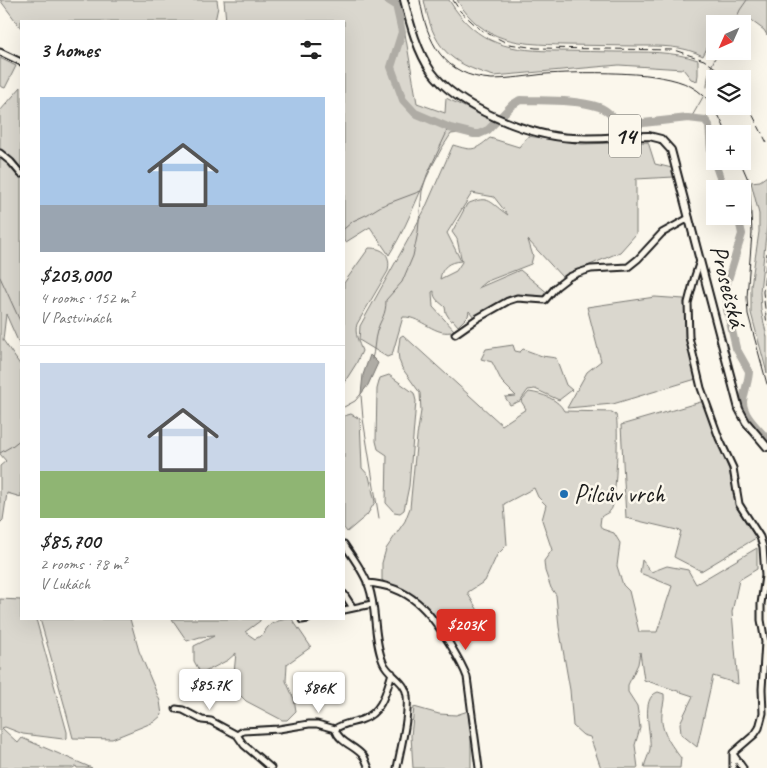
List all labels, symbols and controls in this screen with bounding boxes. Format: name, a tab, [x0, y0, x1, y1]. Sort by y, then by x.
north arrow	[706, 15, 751, 60]
map controls	[706, 15, 751, 225]
icon: filters	[297, 36, 325, 64]
text: 3 homes	[40, 37, 99, 63]
button: layers	[706, 70, 751, 115]
road number: 14	[609, 114, 641, 158]
button: +	[706, 125, 751, 170]
icon: home	[138, 130, 228, 220]
button: −	[706, 180, 751, 225]
street label: Prosečská	[702, 242, 754, 332]
text: $203,000	[40, 262, 110, 288]
text: 4 rooms · 152 m²	[40, 288, 134, 308]
text: V Pastvinách	[40, 308, 112, 328]
icon: home	[138, 395, 228, 485]
place label: Pilcův vrch	[574, 478, 666, 510]
marker: Pilcův vrch	[558, 488, 570, 500]
text: $85,700	[40, 528, 100, 554]
text: 2 rooms · 78 m²	[40, 554, 126, 574]
text: V Lukách	[40, 574, 90, 594]
pin: $203K	[431, 608, 501, 651]
text: $203K	[448, 615, 484, 635]
pin: $85.7K	[169, 668, 251, 711]
pin: $86K	[289, 672, 349, 714]
text: $85.7K	[190, 675, 230, 695]
text: $86K	[304, 678, 334, 698]

